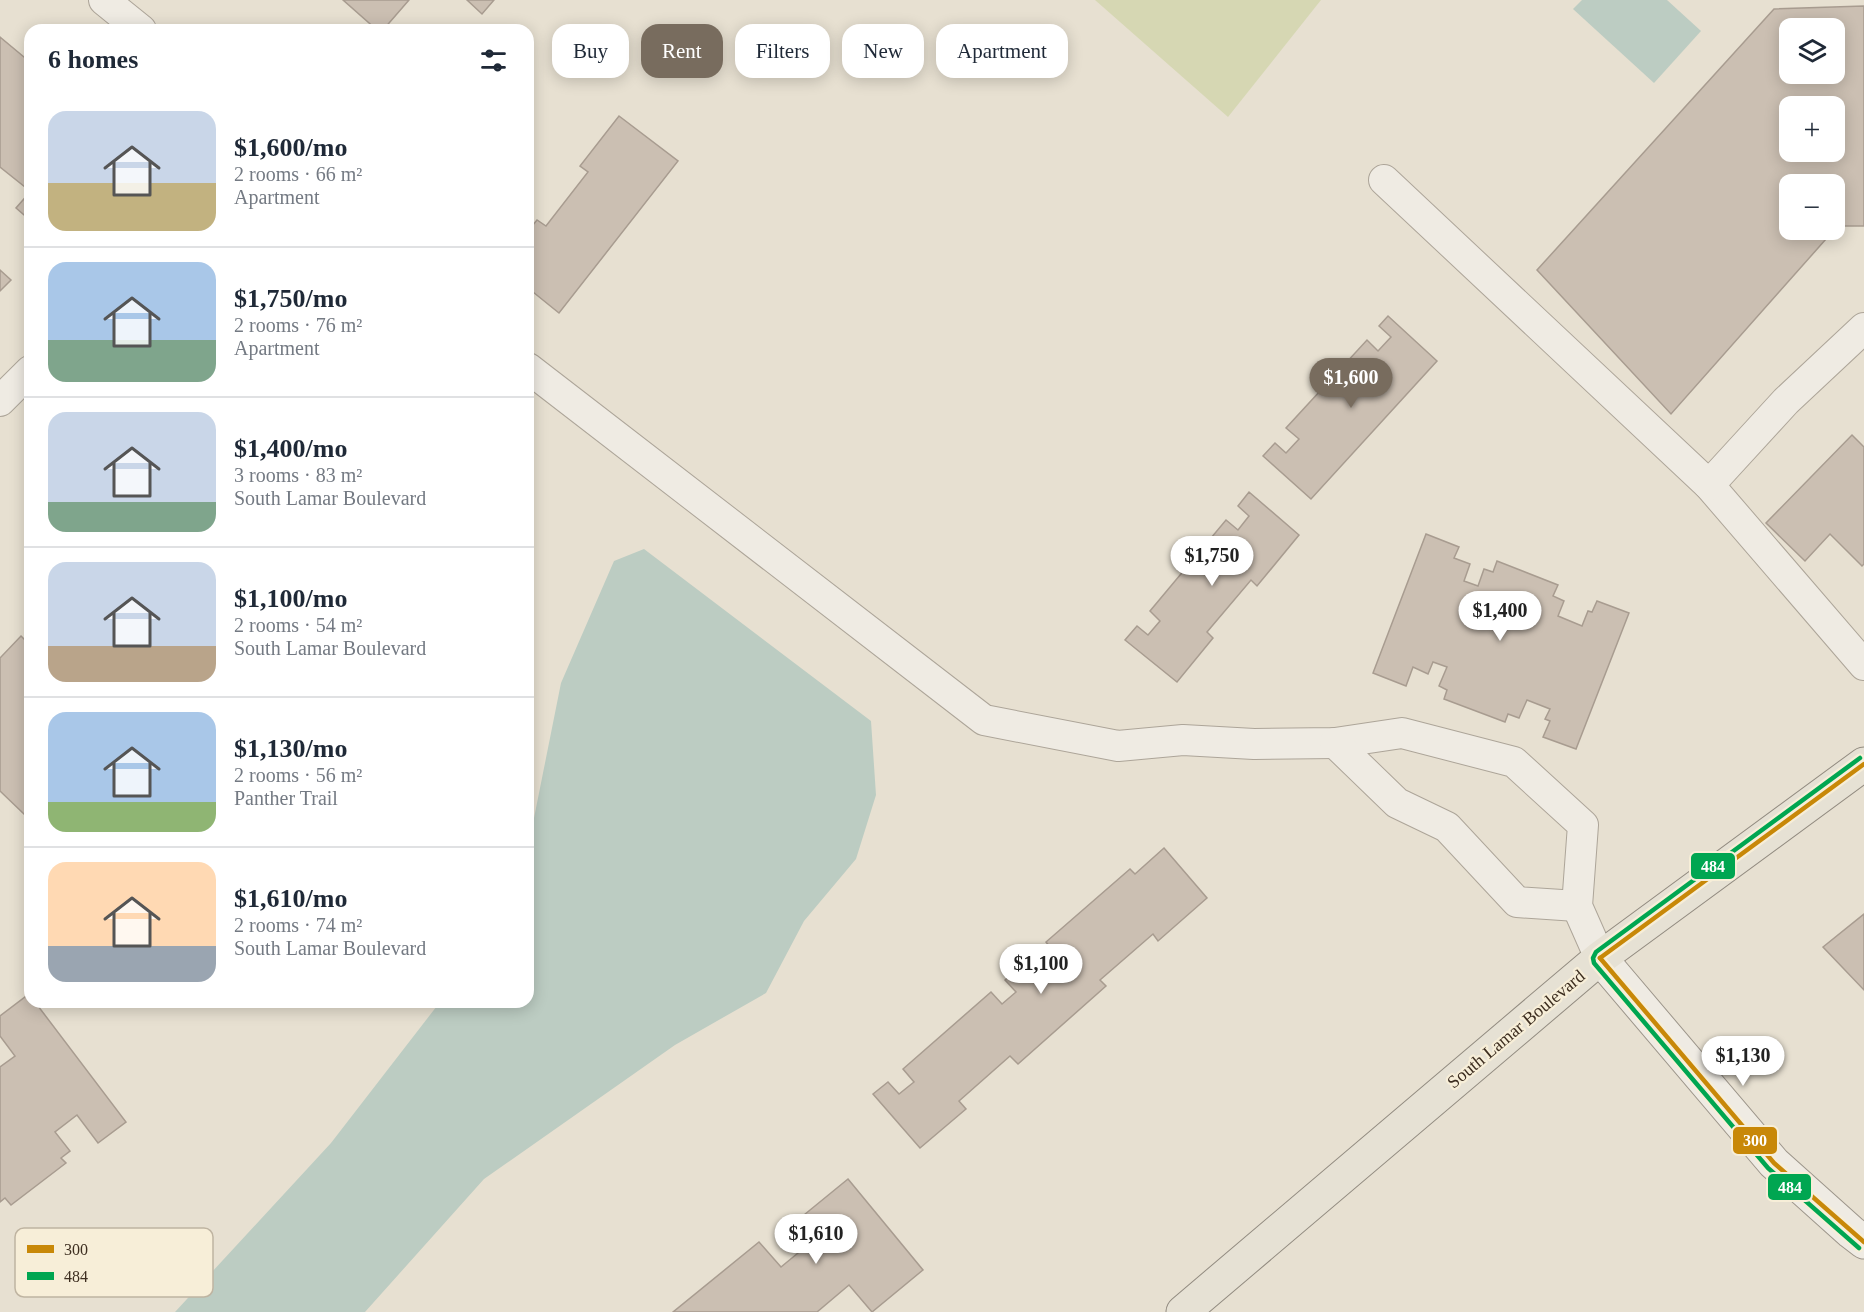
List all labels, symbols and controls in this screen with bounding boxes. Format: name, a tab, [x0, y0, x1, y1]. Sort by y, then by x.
map controls	[1779, 18, 1845, 240]
button: layers	[1779, 18, 1845, 84]
chip: Buy	[552, 24, 629, 78]
chip: Rent	[641, 24, 723, 78]
chip: Filters	[735, 24, 830, 78]
chip: New	[842, 24, 924, 78]
chip: Apartment	[936, 24, 1068, 78]
icon: filters	[477, 44, 510, 77]
text: 6 homes	[48, 45, 138, 74]
button: +	[1779, 96, 1845, 162]
text: $1,600/mo	[234, 133, 347, 162]
icon: home	[96, 135, 168, 207]
text: 2 rooms · 66 m²	[234, 163, 362, 185]
button: −	[1779, 174, 1845, 240]
text: Apartment	[234, 186, 320, 208]
text: $1,750/mo	[234, 284, 347, 313]
icon: home	[96, 286, 168, 358]
text: 2 rooms · 76 m²	[234, 314, 362, 336]
text: Apartment	[234, 337, 320, 359]
pin: $1,600	[1302, 358, 1400, 409]
text: $1,600	[1324, 366, 1379, 388]
text: $1,400/mo	[234, 434, 347, 463]
icon: home	[96, 436, 168, 508]
text: 3 rooms · 83 m²	[234, 464, 362, 486]
text: South Lamar Boulevard	[234, 487, 426, 509]
pin: $1,750	[1163, 536, 1261, 587]
text: $1,750	[1185, 544, 1240, 566]
text: $1,100/mo	[234, 584, 347, 613]
icon: home	[96, 586, 168, 658]
pin: $1,400	[1451, 591, 1549, 642]
text: $1,400	[1473, 599, 1528, 621]
text: 2 rooms · 54 m²	[234, 614, 362, 636]
text: South Lamar Boulevard	[234, 637, 426, 659]
text: $1,130/mo	[234, 734, 347, 763]
icon: home	[96, 736, 168, 808]
text: 2 rooms · 56 m²	[234, 764, 362, 786]
text: Panther Trail	[234, 787, 338, 809]
line badge: 484	[1690, 852, 1736, 880]
text: 484	[1701, 858, 1725, 875]
text: $1,610/mo	[234, 884, 347, 913]
icon: home	[96, 886, 168, 958]
text: 2 rooms · 74 m²	[234, 914, 362, 936]
text: South Lamar Boulevard	[234, 937, 426, 959]
pin: $1,100	[992, 944, 1090, 995]
text: $1,100	[1014, 952, 1069, 974]
street label: South Lamar Boulevard	[1443, 966, 1589, 1092]
pin: $1,130	[1694, 1036, 1792, 1087]
text: $1,130	[1716, 1044, 1771, 1066]
line badge: 300	[1732, 1126, 1778, 1155]
text: 300	[1743, 1132, 1767, 1149]
line badge: 484	[1767, 1173, 1812, 1201]
text: 484	[1778, 1179, 1802, 1196]
pin: $1,610	[767, 1214, 865, 1265]
text: $1,610	[789, 1222, 844, 1244]
legend	[15, 1228, 213, 1297]
text: 300	[64, 1241, 88, 1258]
text: 484	[64, 1268, 88, 1285]

